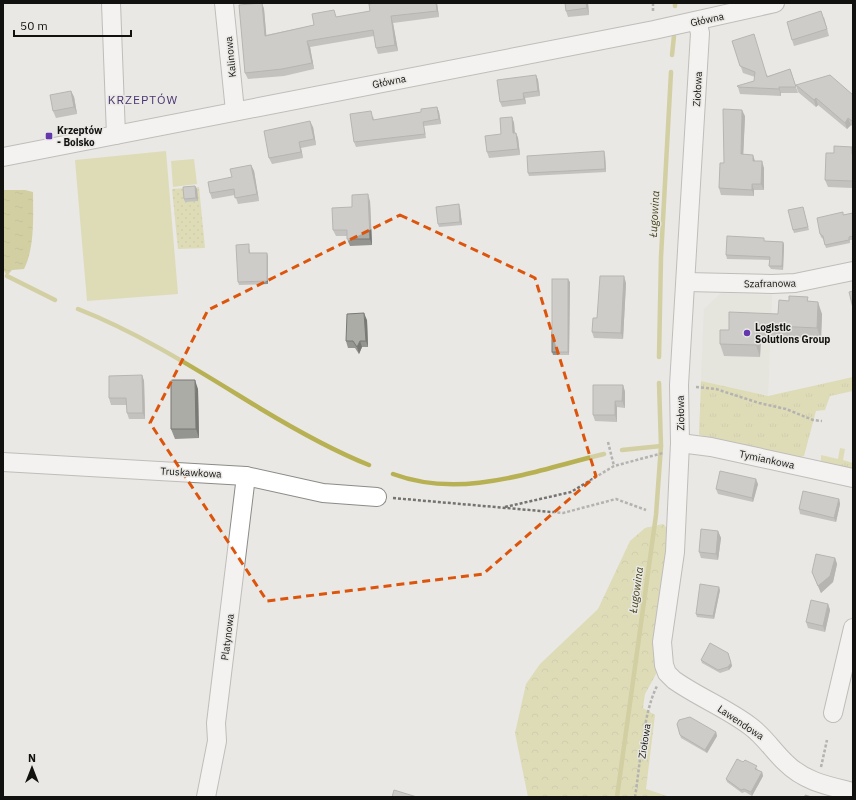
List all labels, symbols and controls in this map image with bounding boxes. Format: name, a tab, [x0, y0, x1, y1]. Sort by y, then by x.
street label: Główna	[689, 9, 726, 29]
scale bar	[14, 12, 131, 38]
text: 50 m	[20, 18, 48, 33]
street label: Kalinowa	[222, 35, 239, 78]
street label: Ziołowa	[690, 70, 705, 107]
street label: Główna	[371, 72, 408, 91]
district label: KRZEPTÓW	[108, 92, 178, 107]
place label: Krzeptów - Boisko	[57, 124, 103, 149]
marker: Krzeptów - Boisko	[44, 131, 54, 141]
water label: Ługowina	[646, 190, 662, 239]
street label: Szafranowa	[744, 277, 797, 290]
place label: Logistic Solutions Group	[755, 321, 830, 346]
marker: Logistic Solutions Group	[742, 328, 752, 338]
street label: Ziołowa	[674, 395, 687, 431]
street label: Tymiankowa	[738, 447, 796, 472]
street label: Truskawkowa	[160, 464, 223, 481]
water label: Ługowina	[626, 566, 646, 615]
street label: Platynowa	[218, 612, 237, 661]
street label: Lawendowa	[715, 702, 767, 743]
street label: Ziołowa	[635, 722, 654, 759]
north arrow	[12, 748, 52, 788]
text: N	[28, 751, 36, 765]

